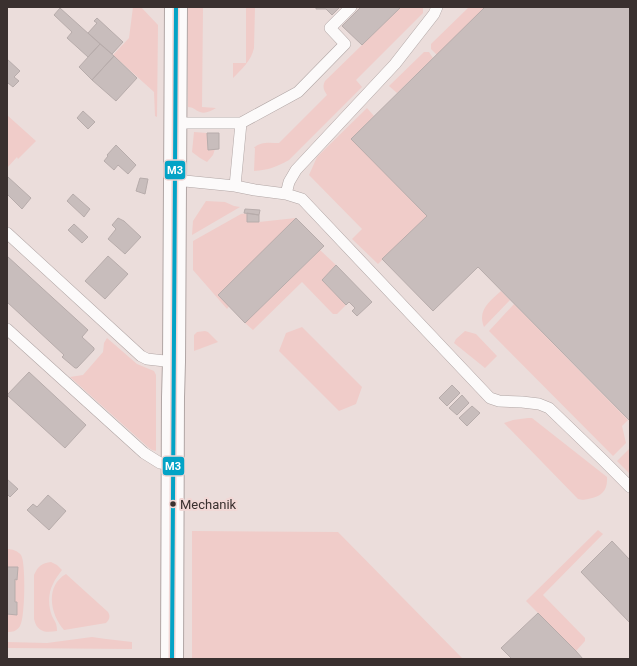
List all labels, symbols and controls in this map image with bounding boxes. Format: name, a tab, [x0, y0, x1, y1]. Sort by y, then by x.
line badge: M3	[164, 160, 186, 180]
text: M3	[167, 164, 183, 177]
line badge: M3	[162, 456, 185, 476]
text: M3	[165, 460, 181, 473]
place label: Mechanik	[180, 497, 237, 512]
marker: Mechanik	[168, 499, 178, 509]

